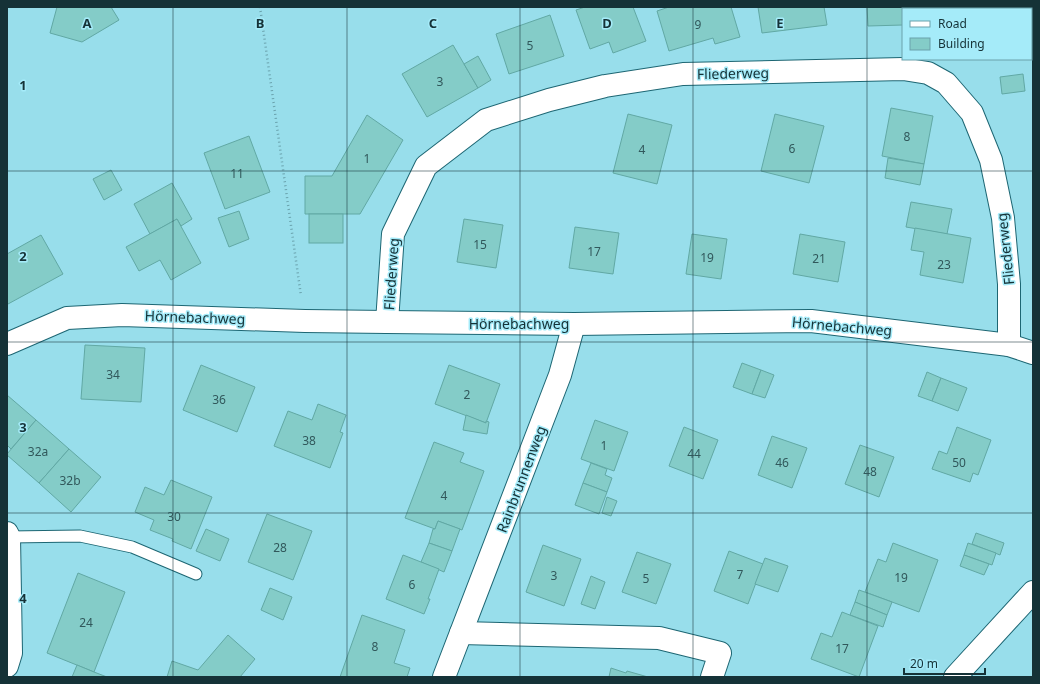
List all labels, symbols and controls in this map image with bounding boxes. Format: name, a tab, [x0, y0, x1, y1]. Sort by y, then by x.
legend	[902, 8, 1032, 60]
text: A	[83, 14, 92, 32]
text: B	[256, 14, 264, 32]
text: C	[429, 14, 437, 32]
text: D	[602, 14, 612, 32]
text: E	[776, 14, 784, 32]
text: Road	[938, 15, 967, 32]
house number: 9	[695, 16, 702, 33]
text: Building	[938, 35, 985, 52]
house number: 5	[527, 37, 534, 54]
street label: Fliederweg	[697, 63, 769, 83]
house number: 3	[437, 73, 444, 90]
text: 1	[19, 76, 27, 94]
house number: 8	[904, 128, 911, 145]
house number: 6	[789, 140, 796, 157]
house number: 4	[639, 141, 646, 158]
house number: 1	[364, 150, 370, 167]
house number: 11	[230, 165, 244, 182]
street label: Fliederweg	[992, 212, 1018, 286]
house number: 15	[473, 236, 487, 253]
street label: Fliederweg	[379, 237, 403, 311]
house number: 17	[587, 243, 601, 260]
text: 2	[19, 247, 27, 265]
house number: 19	[700, 249, 714, 266]
house number: 21	[812, 250, 826, 267]
house number: 23	[937, 256, 951, 273]
street label: Hörnebachweg	[144, 306, 246, 328]
street label: Hörnebachweg	[791, 312, 893, 340]
street label: Hörnebachweg	[469, 314, 569, 333]
house number: 34	[106, 366, 120, 383]
house number: 2	[464, 386, 471, 403]
house number: 36	[212, 391, 226, 408]
text: 3	[19, 418, 27, 436]
street label: Rainbrunnenweg	[492, 423, 550, 535]
house number: 38	[302, 432, 316, 449]
house number: 1	[601, 437, 607, 454]
house number: 32a	[28, 443, 48, 460]
house number: 44	[687, 445, 701, 462]
house number: 46	[775, 454, 789, 471]
house number: 50	[952, 454, 966, 471]
house number: 48	[863, 463, 877, 480]
house number: 32b	[59, 472, 81, 489]
house number: 4	[441, 487, 448, 504]
house number: 30	[167, 508, 181, 525]
house number: 28	[273, 539, 287, 556]
house number: 7	[737, 566, 744, 583]
house number: 3	[551, 567, 558, 584]
house number: 19	[894, 569, 908, 586]
house number: 5	[643, 570, 650, 587]
house number: 6	[409, 576, 416, 593]
text: 4	[19, 589, 27, 607]
house number: 24	[79, 614, 93, 631]
house number: 8	[372, 638, 379, 655]
house number: 17	[835, 640, 849, 657]
scale bar	[904, 650, 985, 676]
text: 20 m	[910, 655, 938, 672]

